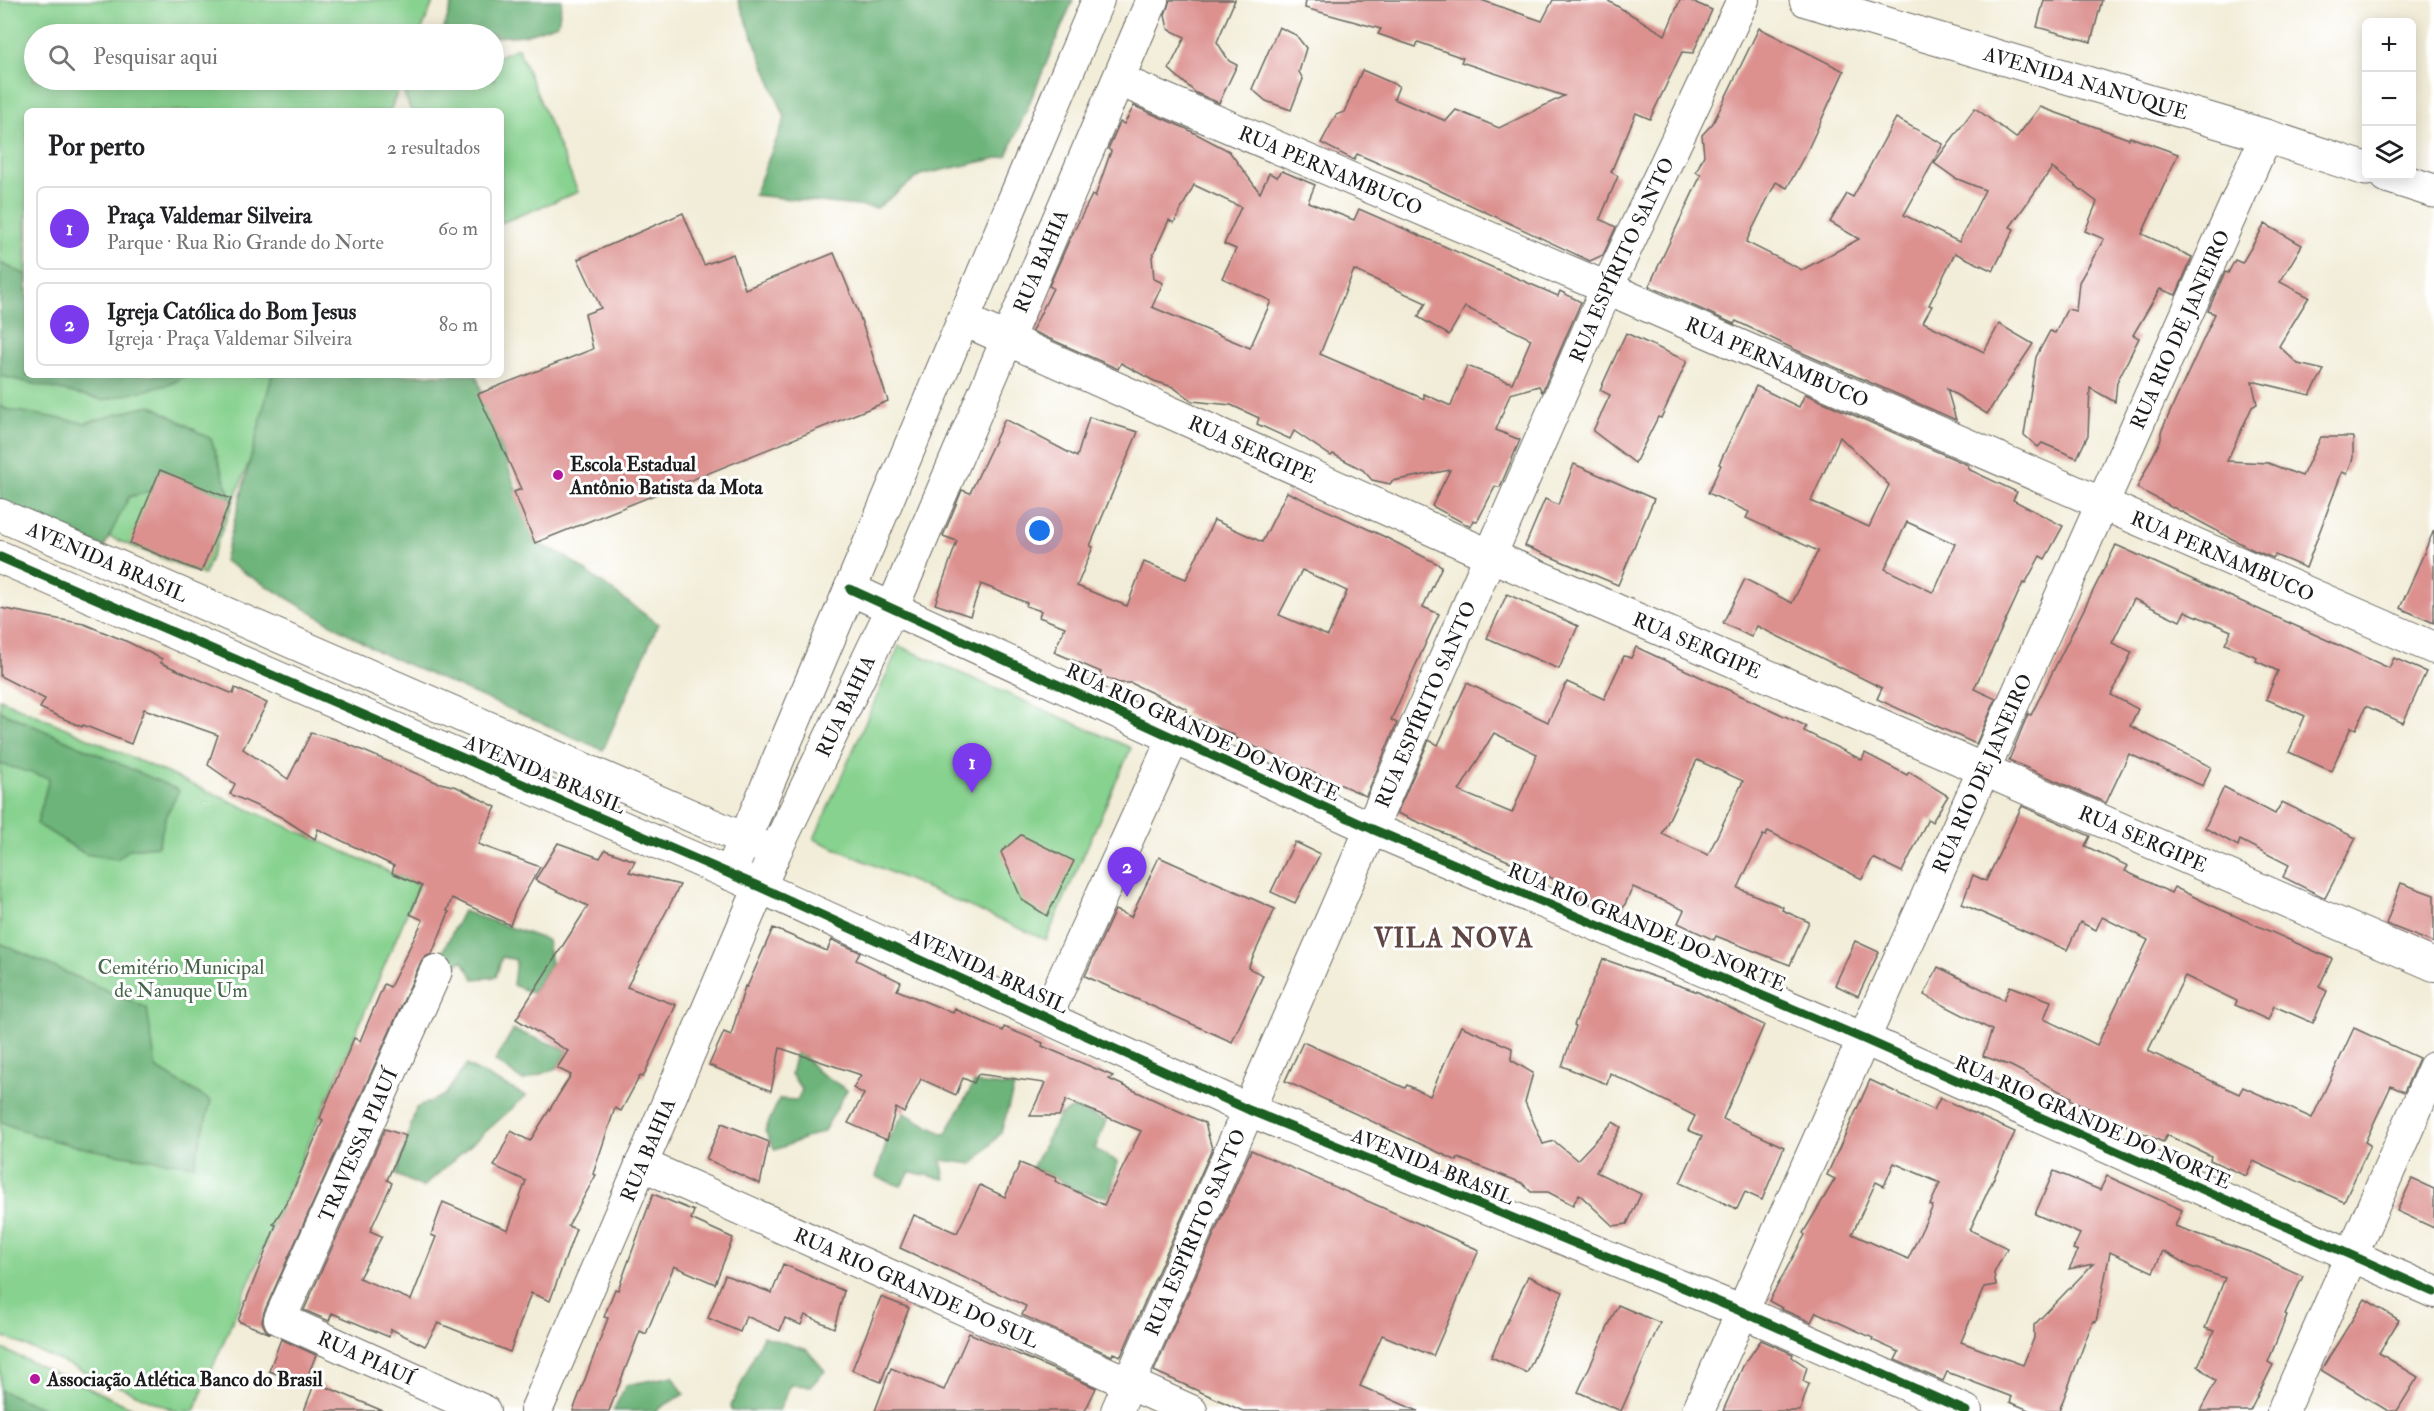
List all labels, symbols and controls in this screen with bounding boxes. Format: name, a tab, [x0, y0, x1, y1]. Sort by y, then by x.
map controls	[2362, 18, 2416, 180]
button: +	[2362, 18, 2416, 72]
search box	[24, 24, 504, 90]
icon: search	[45, 41, 78, 74]
street label: AVENIDA NANUQUE	[1980, 41, 2191, 125]
text: Pesquisar aqui	[93, 43, 218, 71]
button: −	[2362, 72, 2416, 126]
street label: RUA PERNAMBUCO	[1235, 120, 1426, 221]
button: layers	[2362, 126, 2416, 180]
text: Por perto	[48, 131, 145, 163]
text: 2 resultados	[387, 135, 480, 160]
street label: RUA ESPÍRITO SANTO	[1564, 153, 1680, 366]
text: Praça Valdemar Silveira	[107, 202, 312, 230]
street label: RUA BAHIA	[1008, 206, 1074, 317]
text: 1	[66, 216, 73, 241]
text: 60 m	[438, 216, 478, 241]
street label: RUA RIO DE JANEIRO	[2125, 226, 2236, 433]
text: Parque · Rua Rio Grande do Norte	[107, 230, 384, 255]
text: Igreja Católica do Bom Jesus	[107, 298, 356, 326]
text: 2	[64, 312, 75, 337]
text: 80 m	[439, 312, 478, 337]
street label: RUA PERNAMBUCO	[1681, 312, 1872, 413]
text: Igreja · Praça Valdemar Silveira	[107, 326, 352, 351]
street label: RUA SERGIPE	[1184, 410, 1320, 489]
place label: Escola Estadual Antônio Batista da Mota	[569, 452, 764, 500]
marker: Escola Estadual Antônio Batista da Mota	[551, 468, 565, 482]
street label: RUA PERNAMBUCO	[2127, 506, 2318, 607]
street label: AVENIDA BRASIL	[22, 516, 192, 608]
your location	[1025, 516, 1054, 545]
street label: RUA ESPÍRITO SANTO	[1370, 597, 1482, 812]
street label: RUA SERGIPE	[1629, 607, 1765, 685]
street label: RUA BAHIA	[811, 651, 881, 761]
street label: RUA RIO GRANDE DO NORTE	[1062, 658, 1344, 807]
street label: RUA RIO DE JANEIRO	[1927, 670, 2038, 877]
street label: AVENIDA BRASIL	[460, 729, 630, 820]
pin: 1	[952, 744, 992, 793]
street label: RUA SERGIPE	[2075, 800, 2211, 878]
pin: 2	[1108, 848, 1146, 897]
street label: RUA RIO GRANDE DO NORTE	[1504, 857, 1790, 998]
street label: AVENIDA BRASIL	[904, 923, 1073, 1019]
district label: VILA NOVA	[1373, 923, 1534, 955]
park label: Cemitério Municipal de Nanuque Um	[98, 955, 264, 1003]
street label: RUA RIO GRANDE DO NORTE	[1951, 1050, 2235, 1195]
street label: TRAVESSA PIAUÍ	[313, 1063, 404, 1226]
street label: RUA BAHIA	[615, 1094, 681, 1206]
street label: AVENIDA BRASIL	[1347, 1122, 1518, 1211]
street label: RUA ESPÍRITO SANTO	[1139, 1125, 1251, 1340]
street label: RUA RIO GRANDE DO SUL	[790, 1222, 1043, 1354]
street label: RUA PIAUÍ	[314, 1326, 420, 1391]
place label: Associação Atlética Banco do Brasil	[46, 1367, 324, 1392]
marker: Associação Atlética Banco do Brasil	[28, 1372, 42, 1386]

